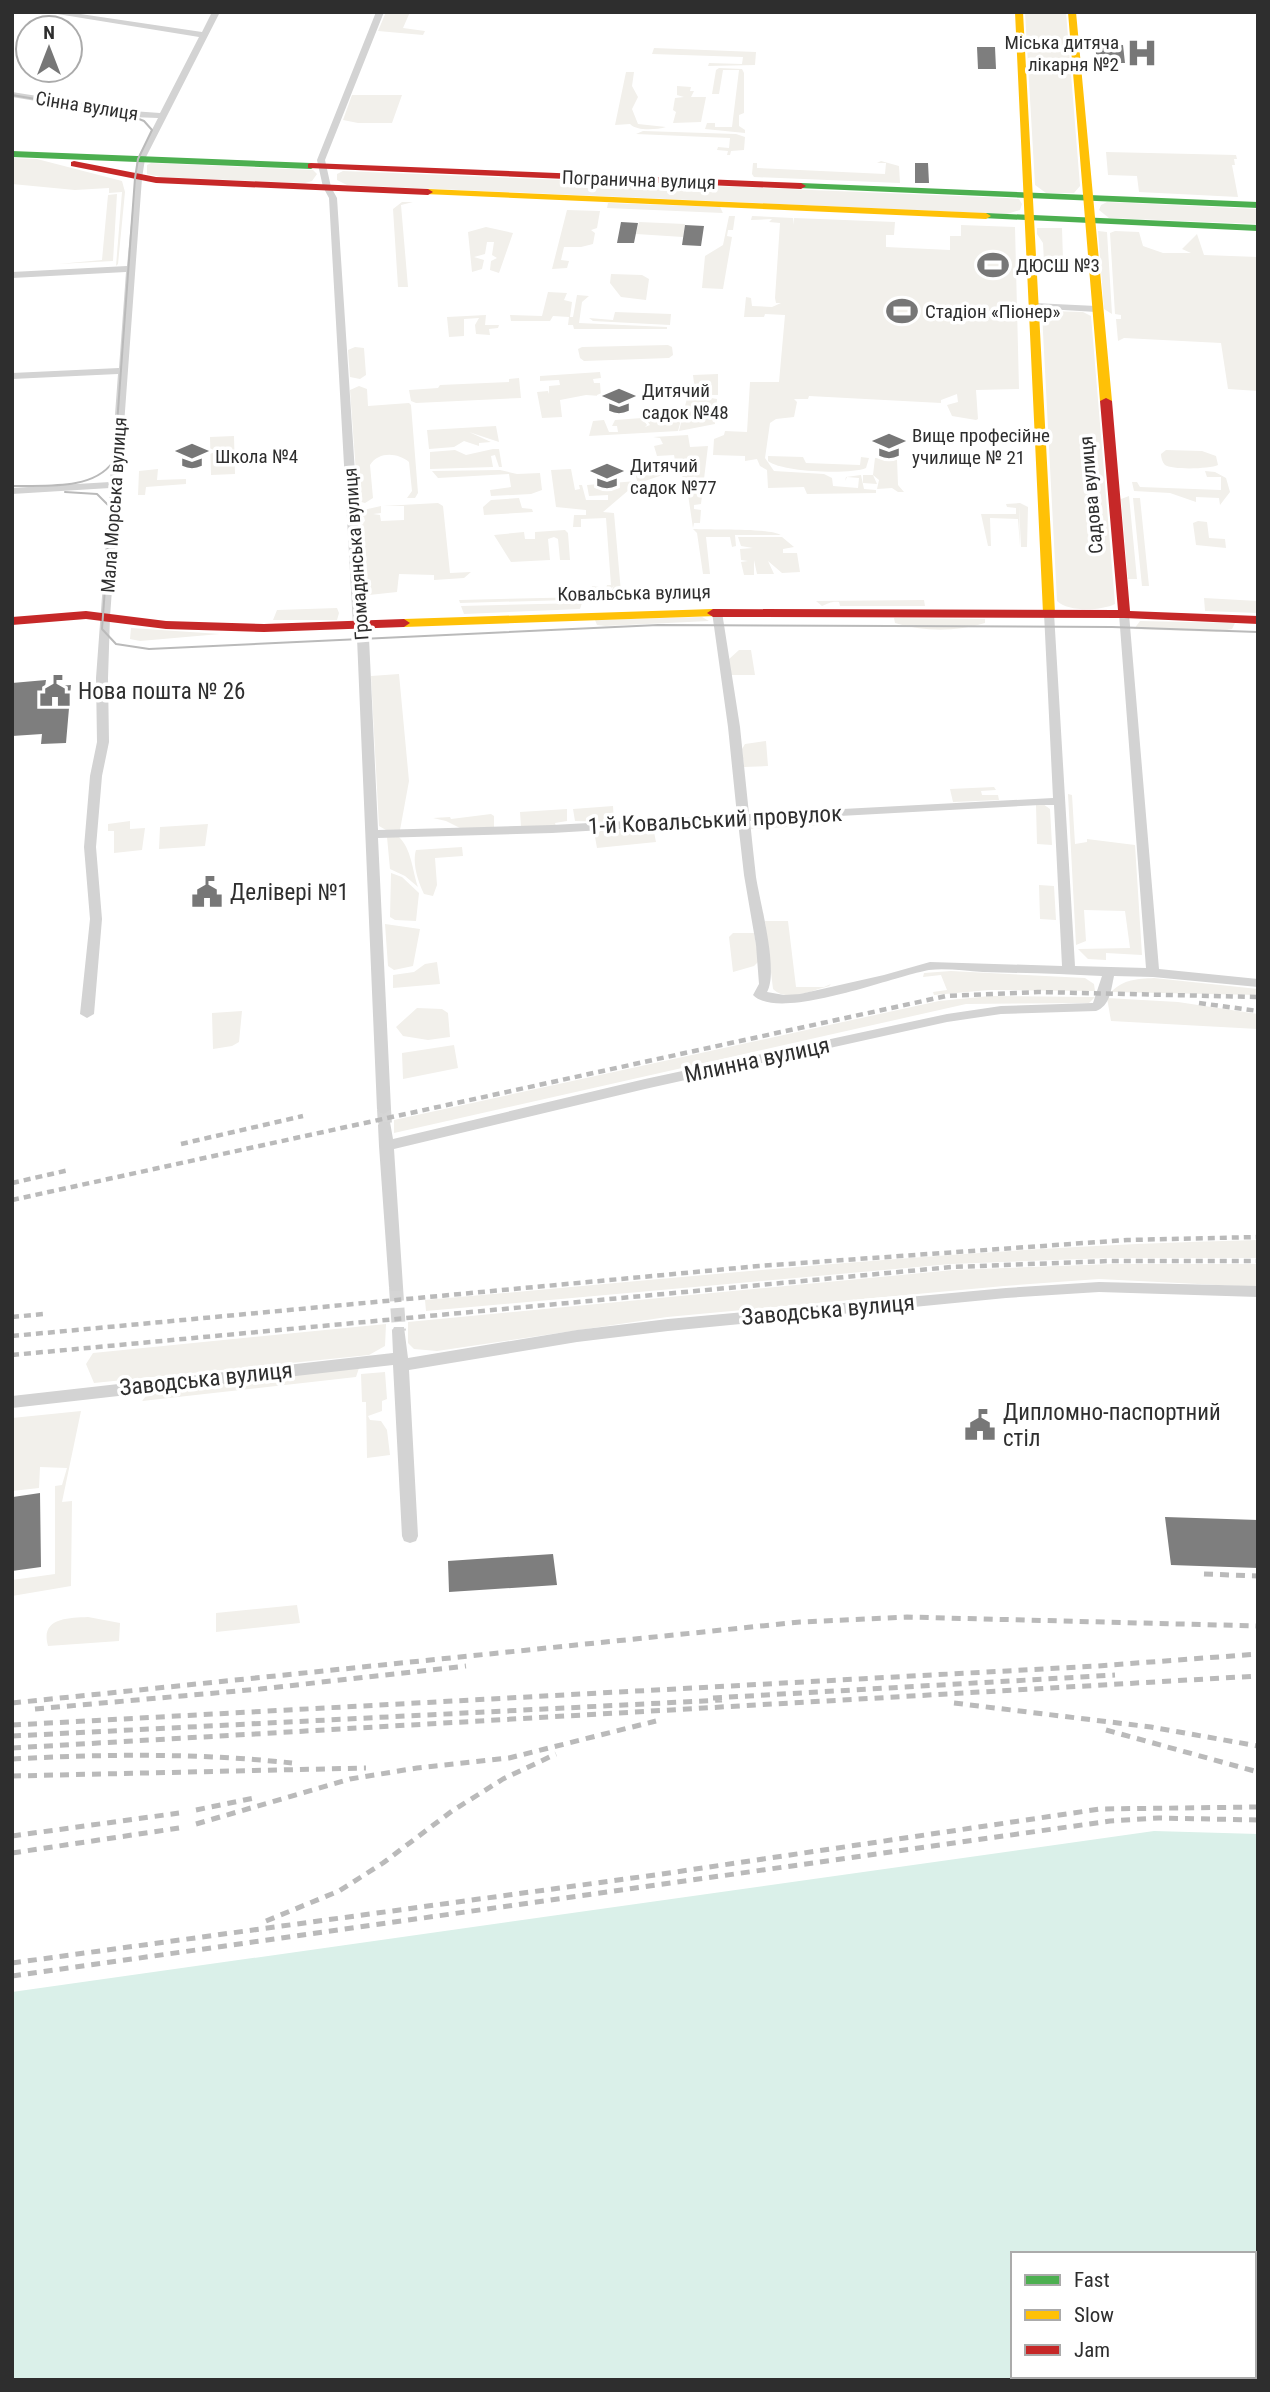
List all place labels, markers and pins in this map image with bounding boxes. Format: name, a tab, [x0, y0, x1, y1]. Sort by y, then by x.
place label: Міська дитяча лікарня №2	[1004, 31, 1119, 76]
hospital icon: Міська дитяча лікарня №2	[1125, 36, 1159, 70]
sports icon: ДЮСШ №3	[976, 248, 1010, 282]
place label: ДЮСШ №3	[1016, 254, 1100, 277]
sports icon: Стадіон «Піонер»	[885, 294, 919, 328]
place label: Стадіон «Піонер»	[925, 300, 1060, 323]
place label: Дитячий садок №48	[642, 379, 729, 424]
school or university icon: Дитячий садок №48	[602, 384, 636, 418]
place label: Вище професійне училище № 21	[912, 424, 1050, 469]
school or university icon: Вище професійне училище № 21	[872, 429, 906, 463]
school or university icon: Школа №4	[175, 439, 209, 473]
place label: Школа №4	[215, 445, 298, 468]
place label: Дитячий садок №77	[630, 454, 717, 499]
school or university icon: Дитячий садок №77	[590, 459, 624, 493]
public building icon: Нова пошта № 26	[38, 674, 72, 708]
place label: Нова пошта № 26	[78, 678, 245, 705]
public building icon: Делівері №1	[190, 875, 224, 909]
place label: Делівері №1	[230, 879, 349, 906]
place label: Дипломно-паспортний стіл	[1003, 1399, 1221, 1452]
public building icon: Дипломно-паспортний стіл	[963, 1408, 997, 1442]

